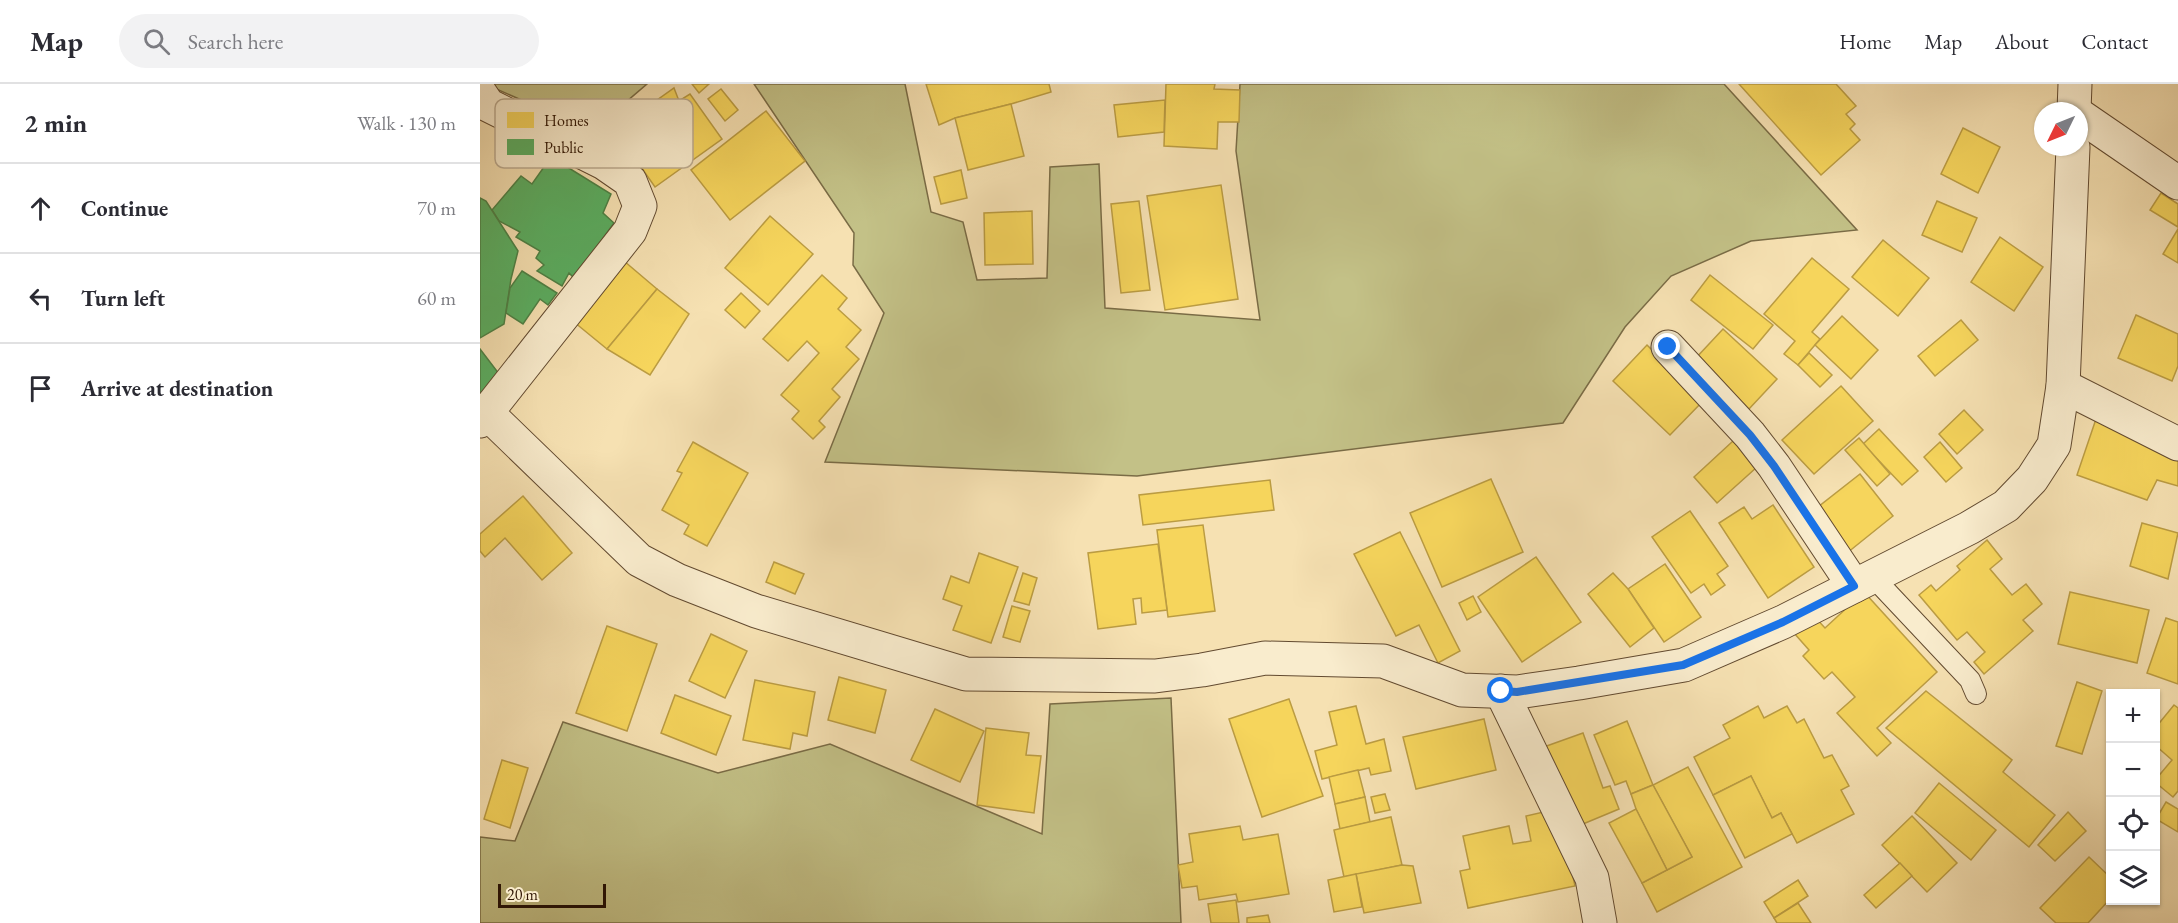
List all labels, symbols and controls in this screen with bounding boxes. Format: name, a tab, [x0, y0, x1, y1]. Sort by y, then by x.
search box	[119, 14, 539, 68]
text: Map	[30, 23, 83, 59]
icon: search	[140, 25, 173, 58]
text: Search here	[188, 27, 283, 56]
text: Home	[1839, 28, 1891, 55]
text: Map	[1924, 28, 1962, 55]
text: About	[1995, 28, 2048, 55]
text: Contact	[2081, 28, 2148, 55]
legend	[495, 99, 693, 168]
north arrow	[2034, 102, 2088, 156]
text: 2 min	[24, 106, 87, 140]
text: Walk · 130 m	[357, 110, 456, 136]
text: Homes	[544, 110, 589, 131]
text: Public	[544, 137, 584, 158]
icon: ahead	[24, 192, 57, 225]
text: Continue	[81, 194, 168, 223]
text: 70 m	[417, 195, 456, 221]
icon: left	[24, 282, 57, 315]
text: Turn left	[81, 284, 165, 313]
text: 60 m	[417, 285, 456, 311]
route end	[1654, 333, 1680, 359]
icon: arrive	[24, 372, 57, 405]
text: Arrive at destination	[81, 374, 273, 403]
route start	[1487, 677, 1513, 703]
map controls	[2106, 689, 2160, 905]
button: +	[2106, 689, 2160, 743]
button: −	[2106, 743, 2160, 797]
button: locate	[2106, 797, 2160, 851]
button: layers	[2106, 851, 2160, 905]
scale bar	[498, 881, 606, 908]
text: 20 m	[507, 884, 538, 905]

